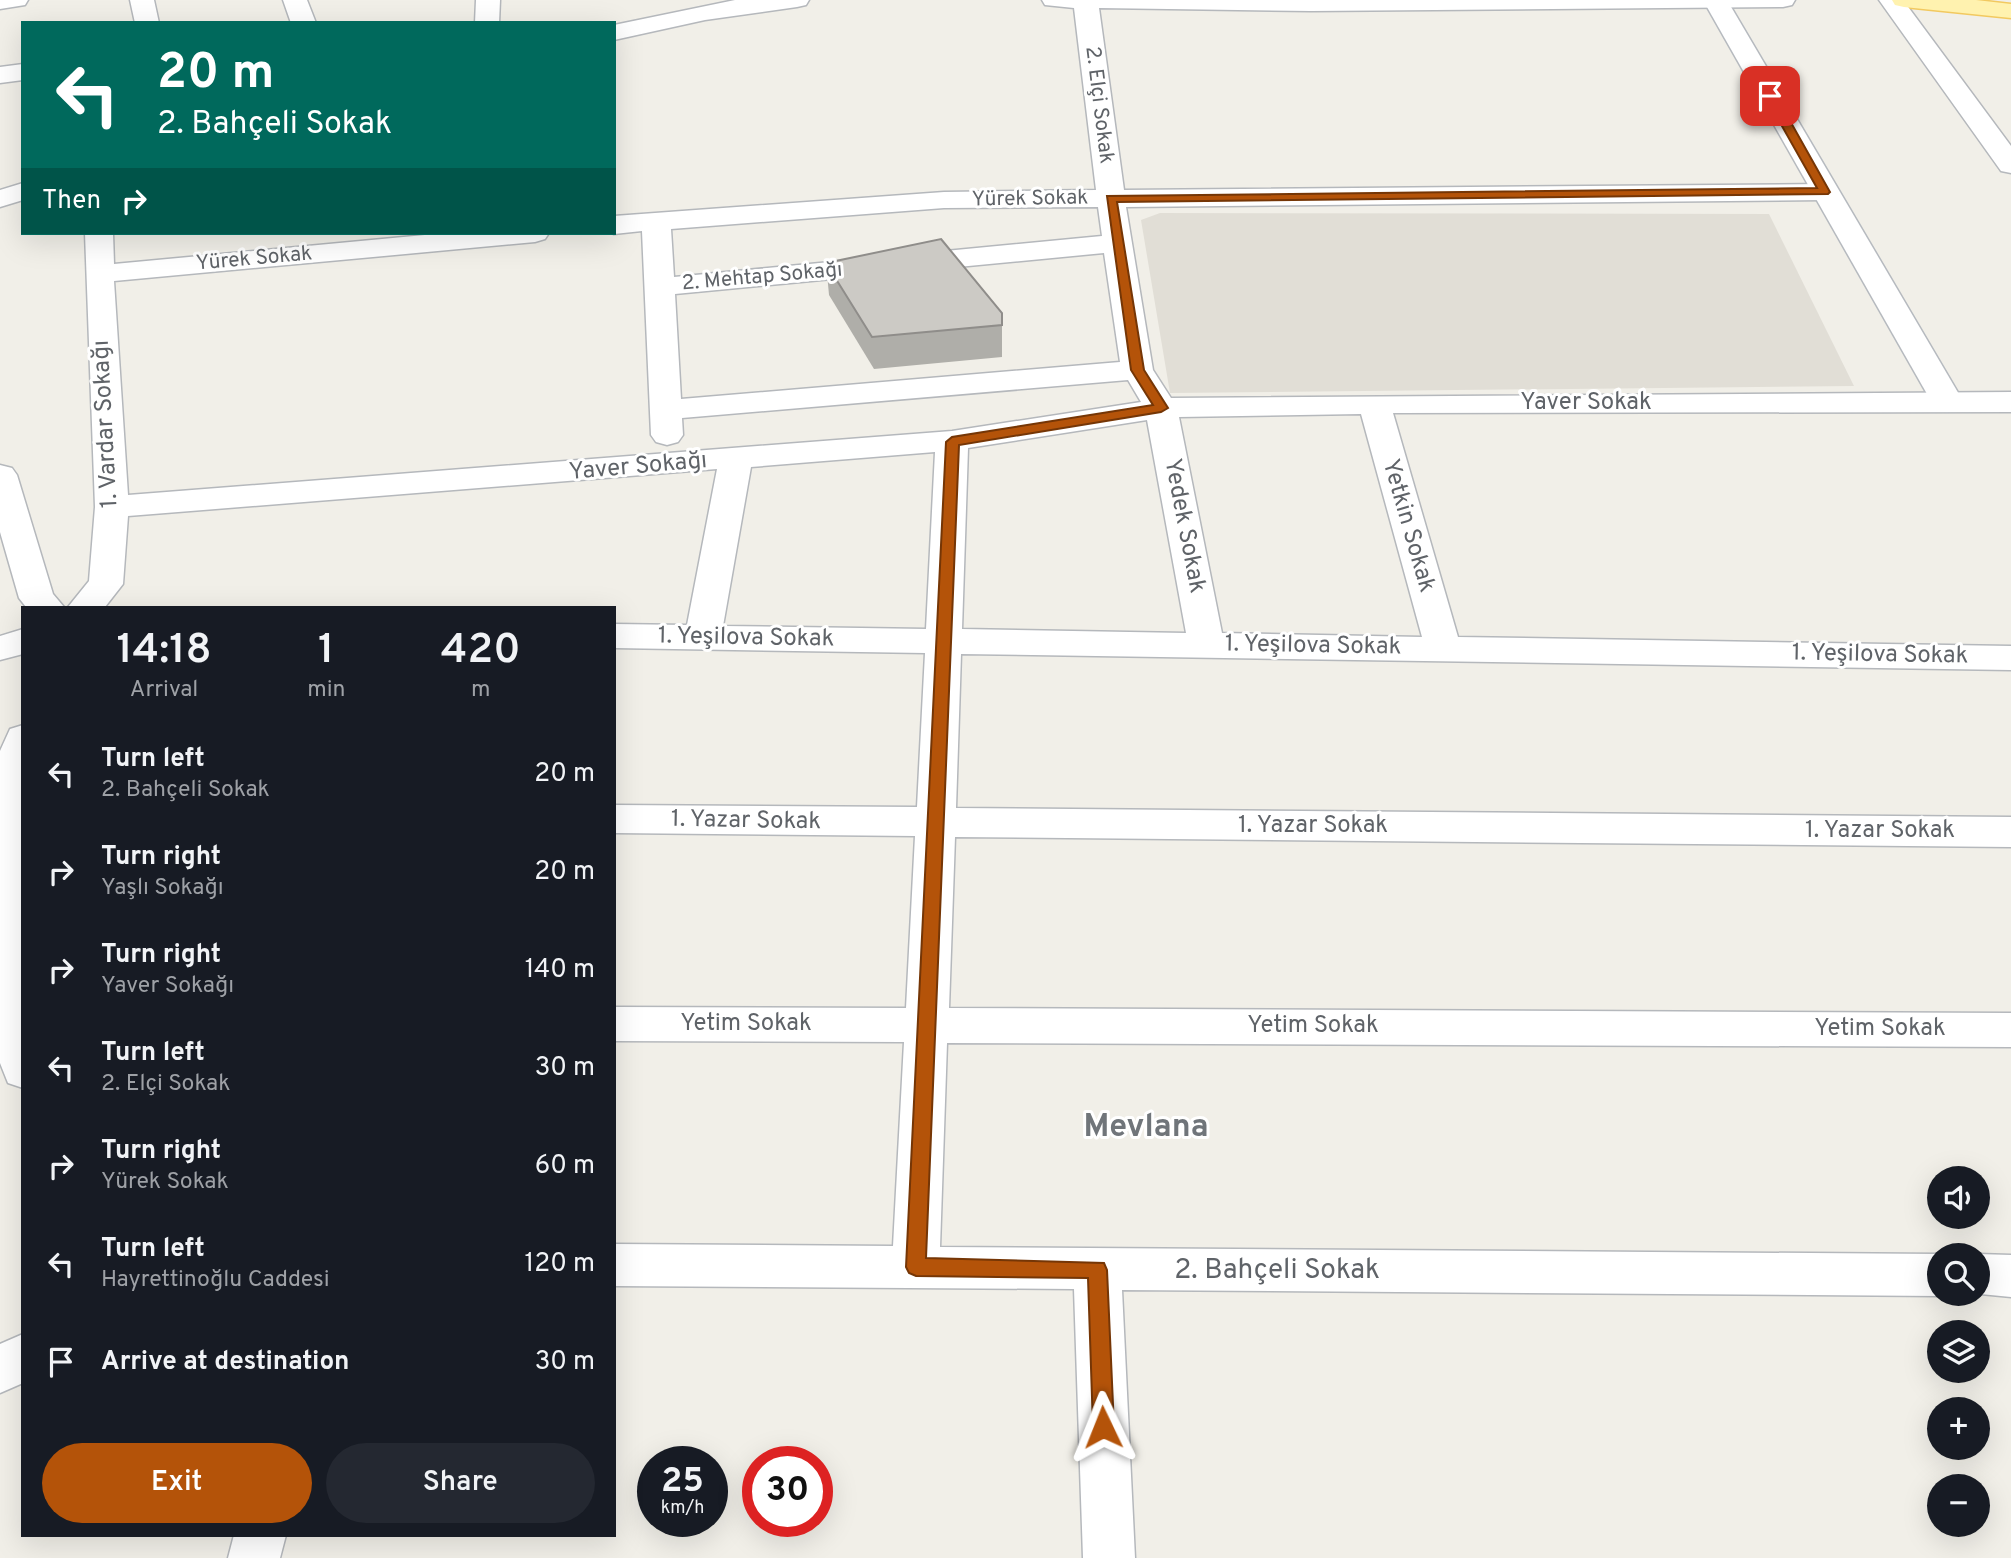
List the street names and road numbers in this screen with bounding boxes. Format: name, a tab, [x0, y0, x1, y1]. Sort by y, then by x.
street label: 2. Elçi Sokak	[1078, 45, 1120, 165]
street label: Yürek Sokak	[972, 184, 1088, 214]
street label: Yürek Sokak	[195, 240, 313, 278]
street label: 2. Mehtap Sokağı	[680, 257, 844, 297]
street label: 1. Vardar Sokağı	[87, 339, 125, 509]
street label: Yaver Sokak	[1520, 388, 1652, 418]
street label: Yaver Sokağı	[568, 446, 708, 488]
street label: Yedek Sokak	[1156, 456, 1212, 596]
street label: Yetkin Sokak	[1375, 456, 1441, 596]
street label: 1. Yeşilova Sokak	[658, 621, 834, 655]
street label: 1. Yeşilova Sokak	[1225, 629, 1401, 663]
street label: 1. Yeşilova Sokak	[1792, 638, 1968, 672]
street label: 1. Yazar Sokak	[671, 805, 821, 837]
street label: 1. Yazar Sokak	[1238, 811, 1388, 841]
street label: 1. Yazar Sokak	[1805, 816, 1955, 846]
street label: Yetim Sokak	[680, 1009, 812, 1039]
street label: Yetim Sokak	[1247, 1011, 1379, 1041]
street label: Yetim Sokak	[1814, 1014, 1946, 1044]
street label: 2. Bahçeli Sokak	[1174, 1253, 1380, 1289]

